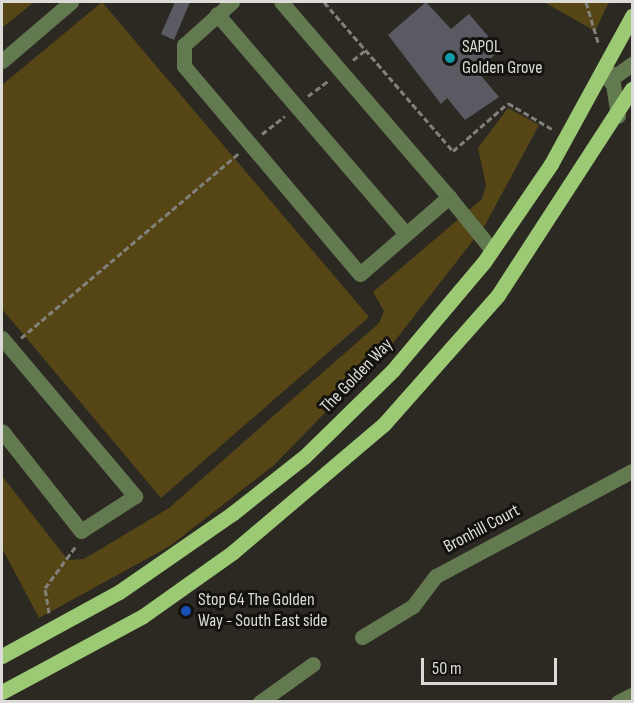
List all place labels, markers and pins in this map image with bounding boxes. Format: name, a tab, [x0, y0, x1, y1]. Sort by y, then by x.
place label: SAPOL Golden Grove	[462, 37, 542, 80]
marker: SAPOL Golden Grove	[443, 51, 457, 65]
place label: Stop 64 The Golden Way - South East side	[198, 590, 328, 632]
marker: Stop 64 The Golden Way - South East side	[179, 604, 193, 618]

